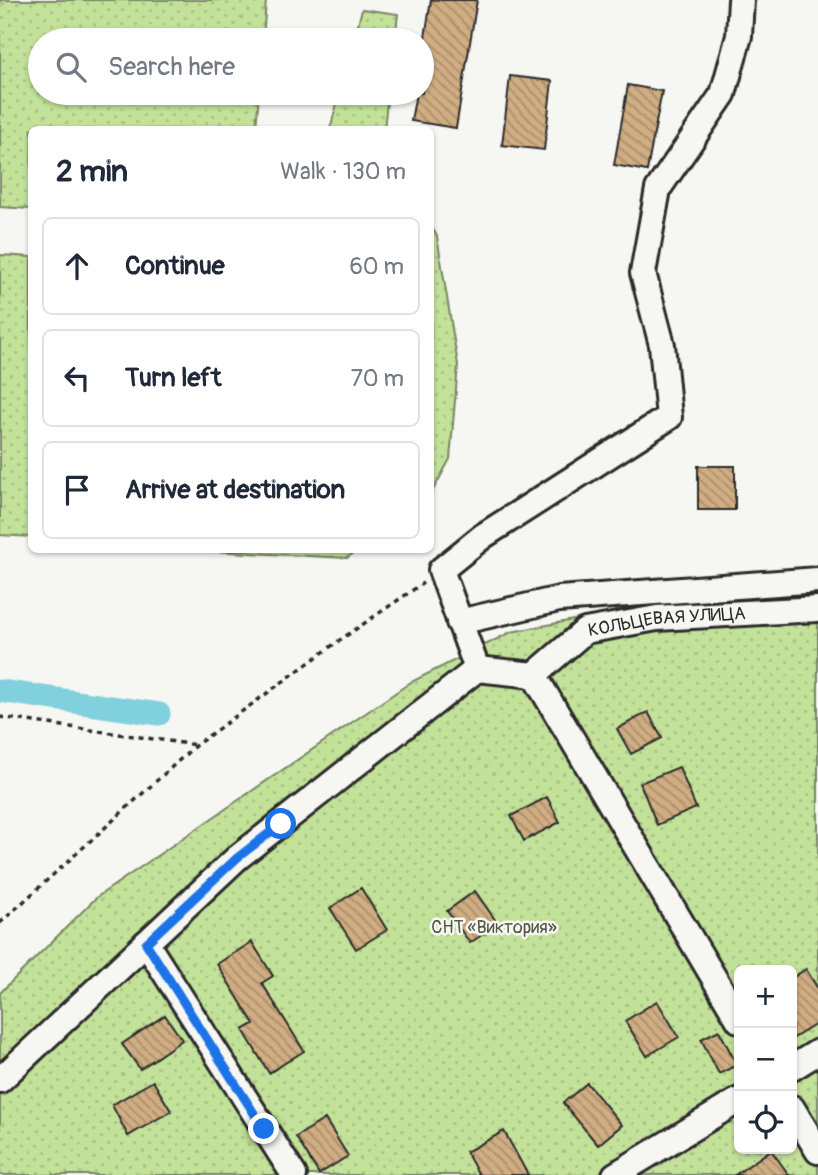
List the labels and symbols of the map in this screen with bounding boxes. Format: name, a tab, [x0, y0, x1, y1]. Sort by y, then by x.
street label: КОЛЬЦЕВАЯ УЛИЦА	[586, 602, 747, 642]
route start	[265, 808, 296, 839]
park label: СНТ «Виктория»	[431, 916, 557, 939]
route end	[248, 1113, 279, 1144]

